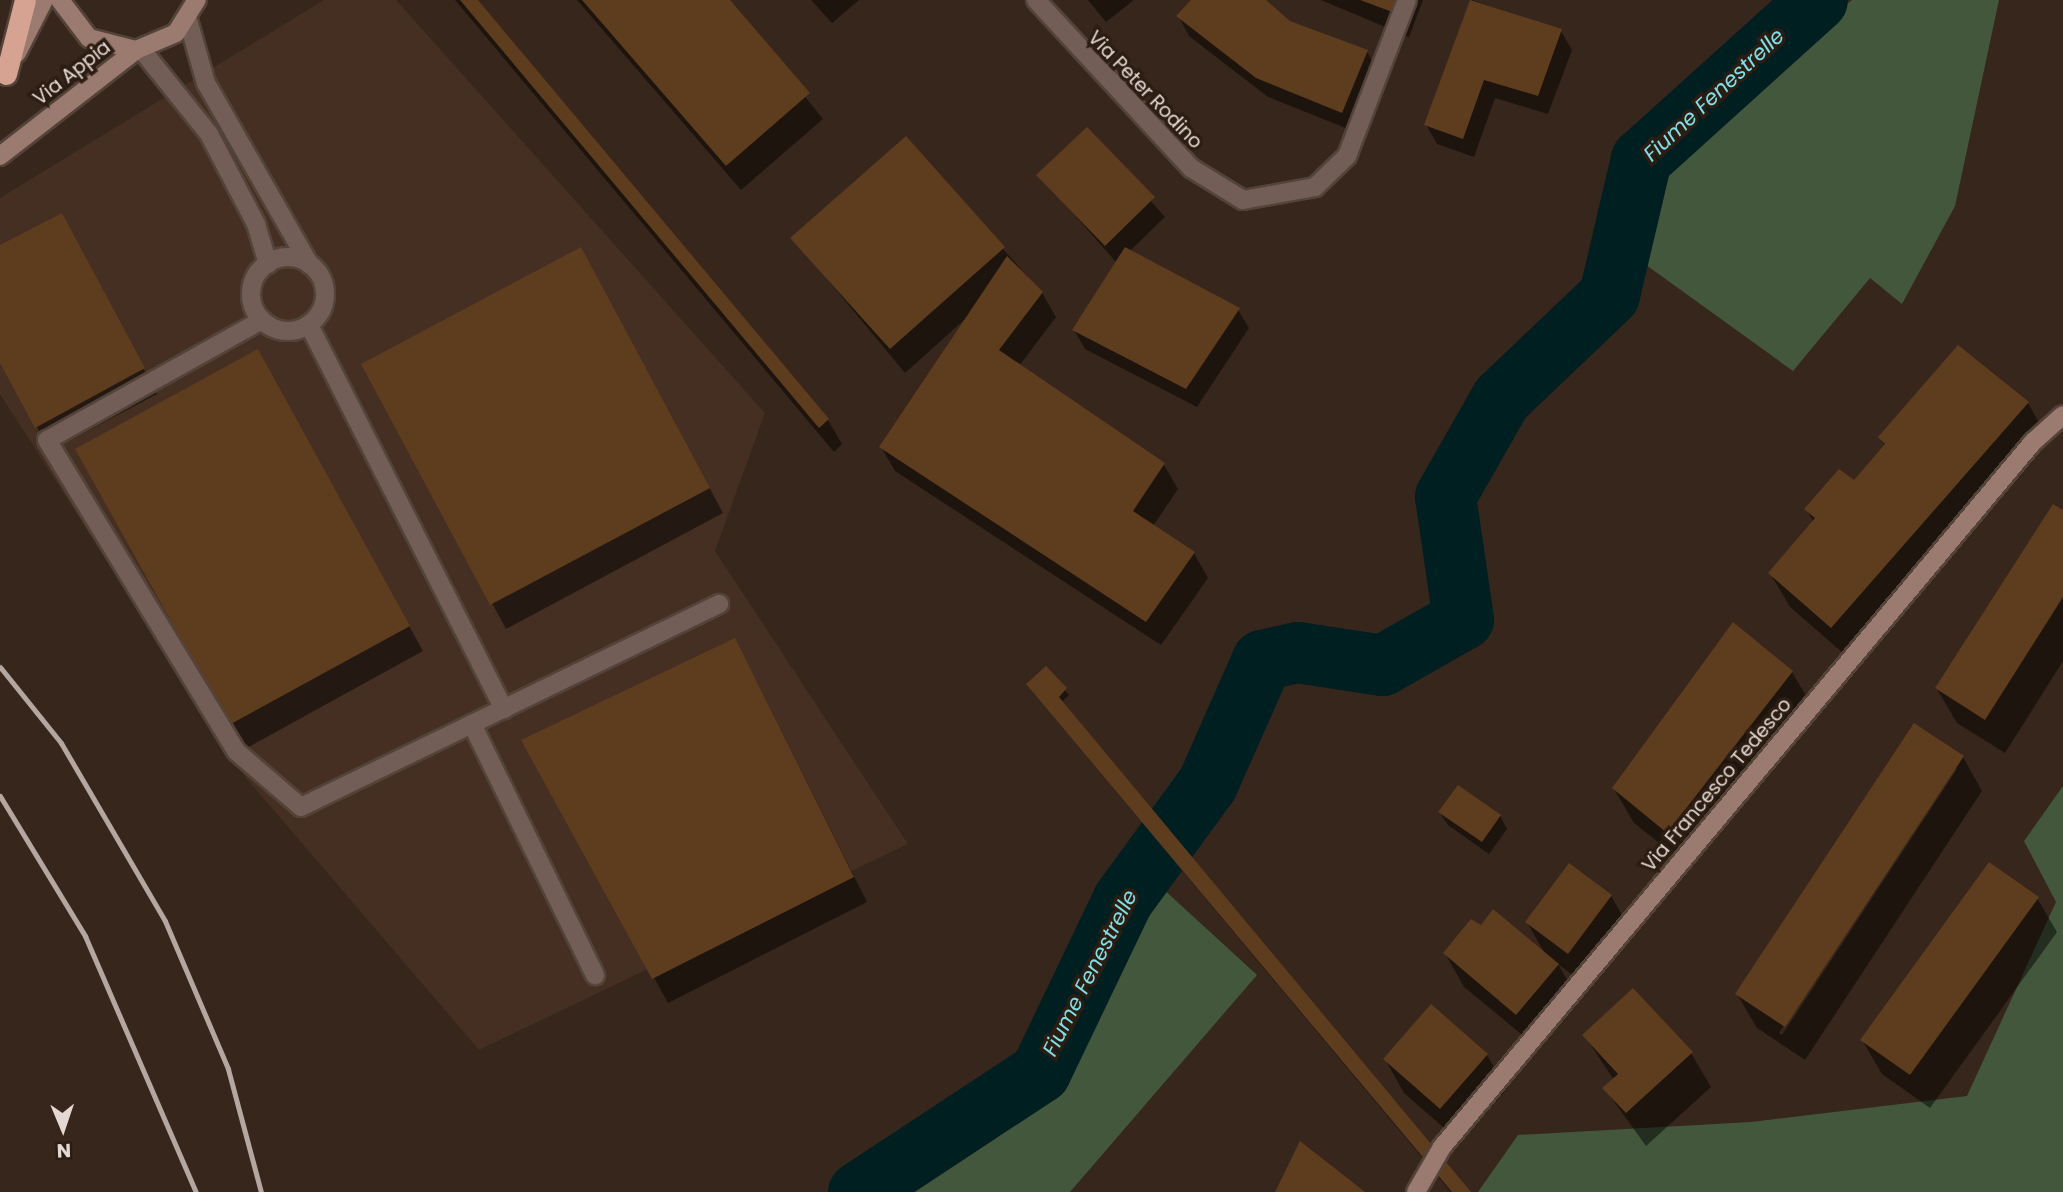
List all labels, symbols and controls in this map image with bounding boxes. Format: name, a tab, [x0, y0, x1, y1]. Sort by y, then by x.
water label: Fiume Fenestrelle	[1638, 23, 1790, 167]
street label: Via Peter Rodino	[1083, 26, 1207, 154]
street label: Via Appia	[29, 36, 115, 110]
street label: Via Francesco Tedesco	[1638, 694, 1796, 876]
water label: Fiume Fenestrelle	[1037, 886, 1143, 1060]
north arrow	[28, 1094, 98, 1164]
text: N	[56, 1137, 71, 1164]

